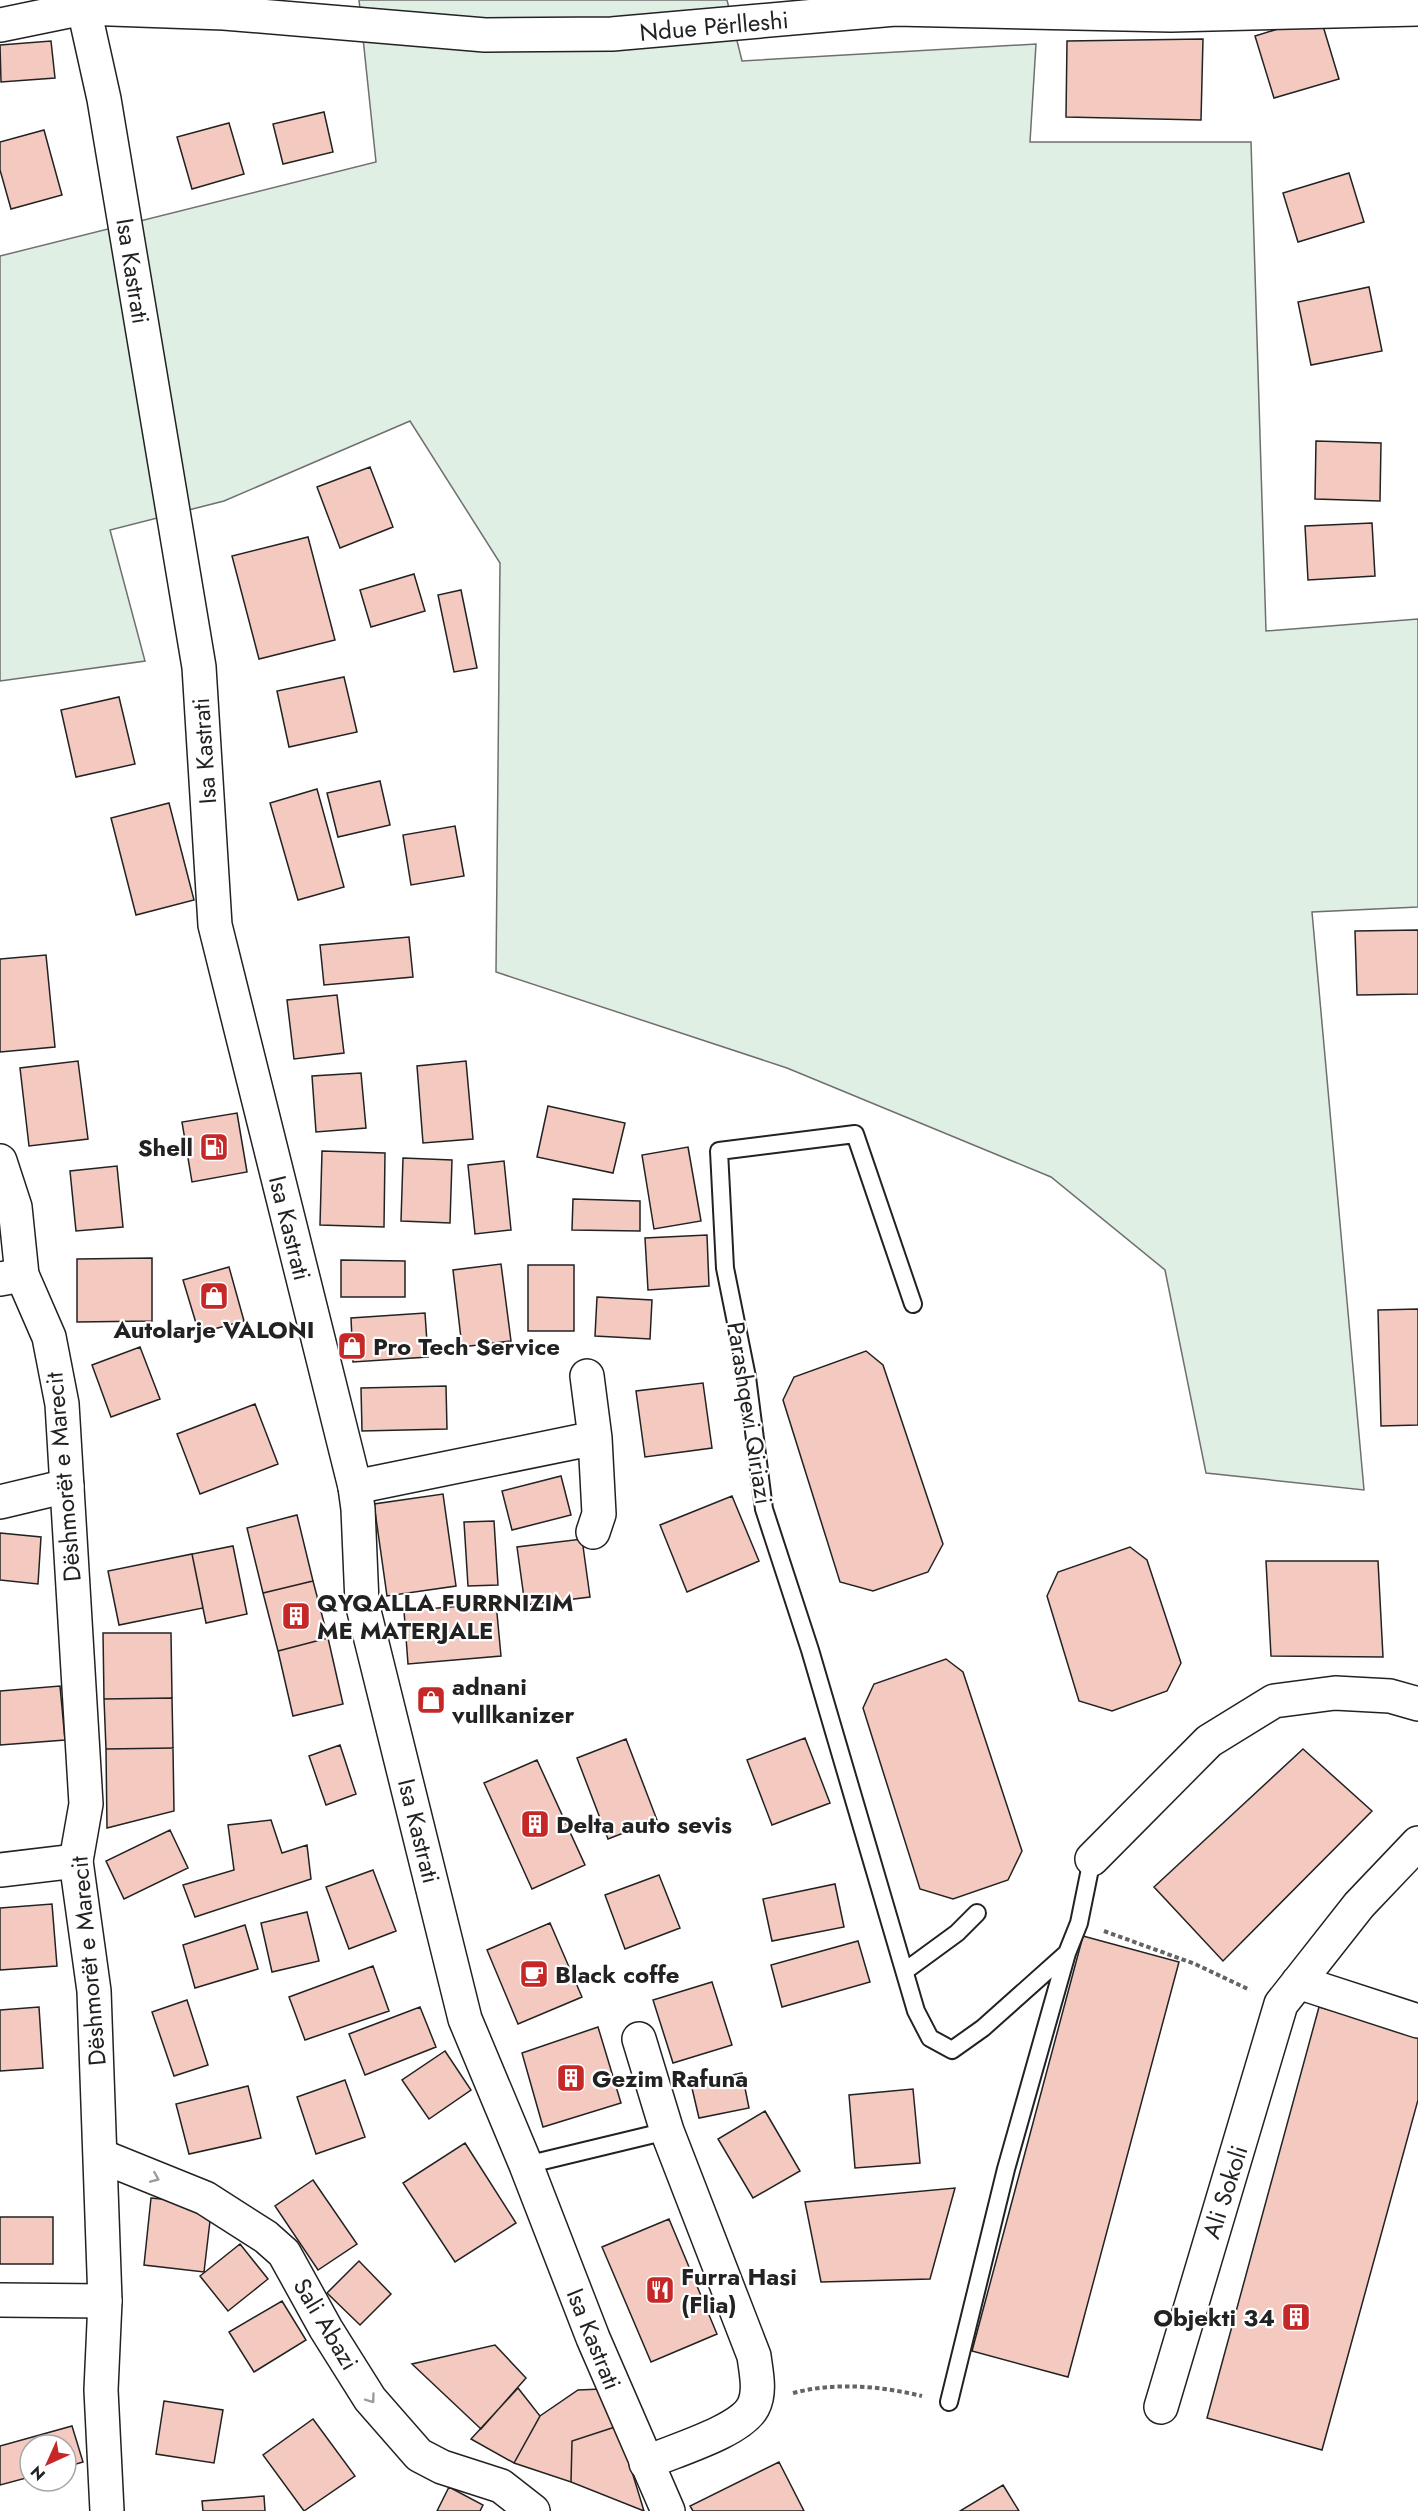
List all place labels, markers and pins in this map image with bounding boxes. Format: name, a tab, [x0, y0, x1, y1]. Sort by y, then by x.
place label: Shell	[138, 1130, 193, 1165]
fuel station icon: Shell	[198, 1131, 230, 1163]
shop icon: Autolarje VALONI	[198, 1280, 230, 1312]
place label: Autolarje VALONI	[113, 1312, 314, 1347]
place label: Pro Tech Service	[373, 1329, 560, 1364]
shop icon: Pro Tech Service	[336, 1330, 368, 1362]
place label: QYQALLA FURRNIZIM ME MATERJALE	[317, 1585, 573, 1648]
building icon: QYQALLA FURRNIZIM ME MATERJALE	[280, 1600, 312, 1632]
place label: adnani vullkanizer	[451, 1669, 575, 1732]
shop icon: adnani vullkanizer	[415, 1684, 447, 1716]
place label: Delta auto sevis	[556, 1807, 732, 1842]
building icon: Delta auto sevis	[519, 1808, 551, 1840]
place label: Black coffe	[555, 1957, 680, 1992]
cafe icon: Black coffe	[518, 1958, 550, 1990]
place label: Gezim Rafuna	[592, 2061, 748, 2096]
building icon: Gezim Rafuna	[555, 2062, 587, 2094]
place label: Furra Hasi (Flia)	[681, 2259, 797, 2322]
restaurant icon: Furra Hasi (Flia)	[644, 2274, 676, 2306]
place label: Objekti 34	[1153, 2300, 1275, 2335]
building icon: Objekti 34	[1280, 2301, 1312, 2333]

